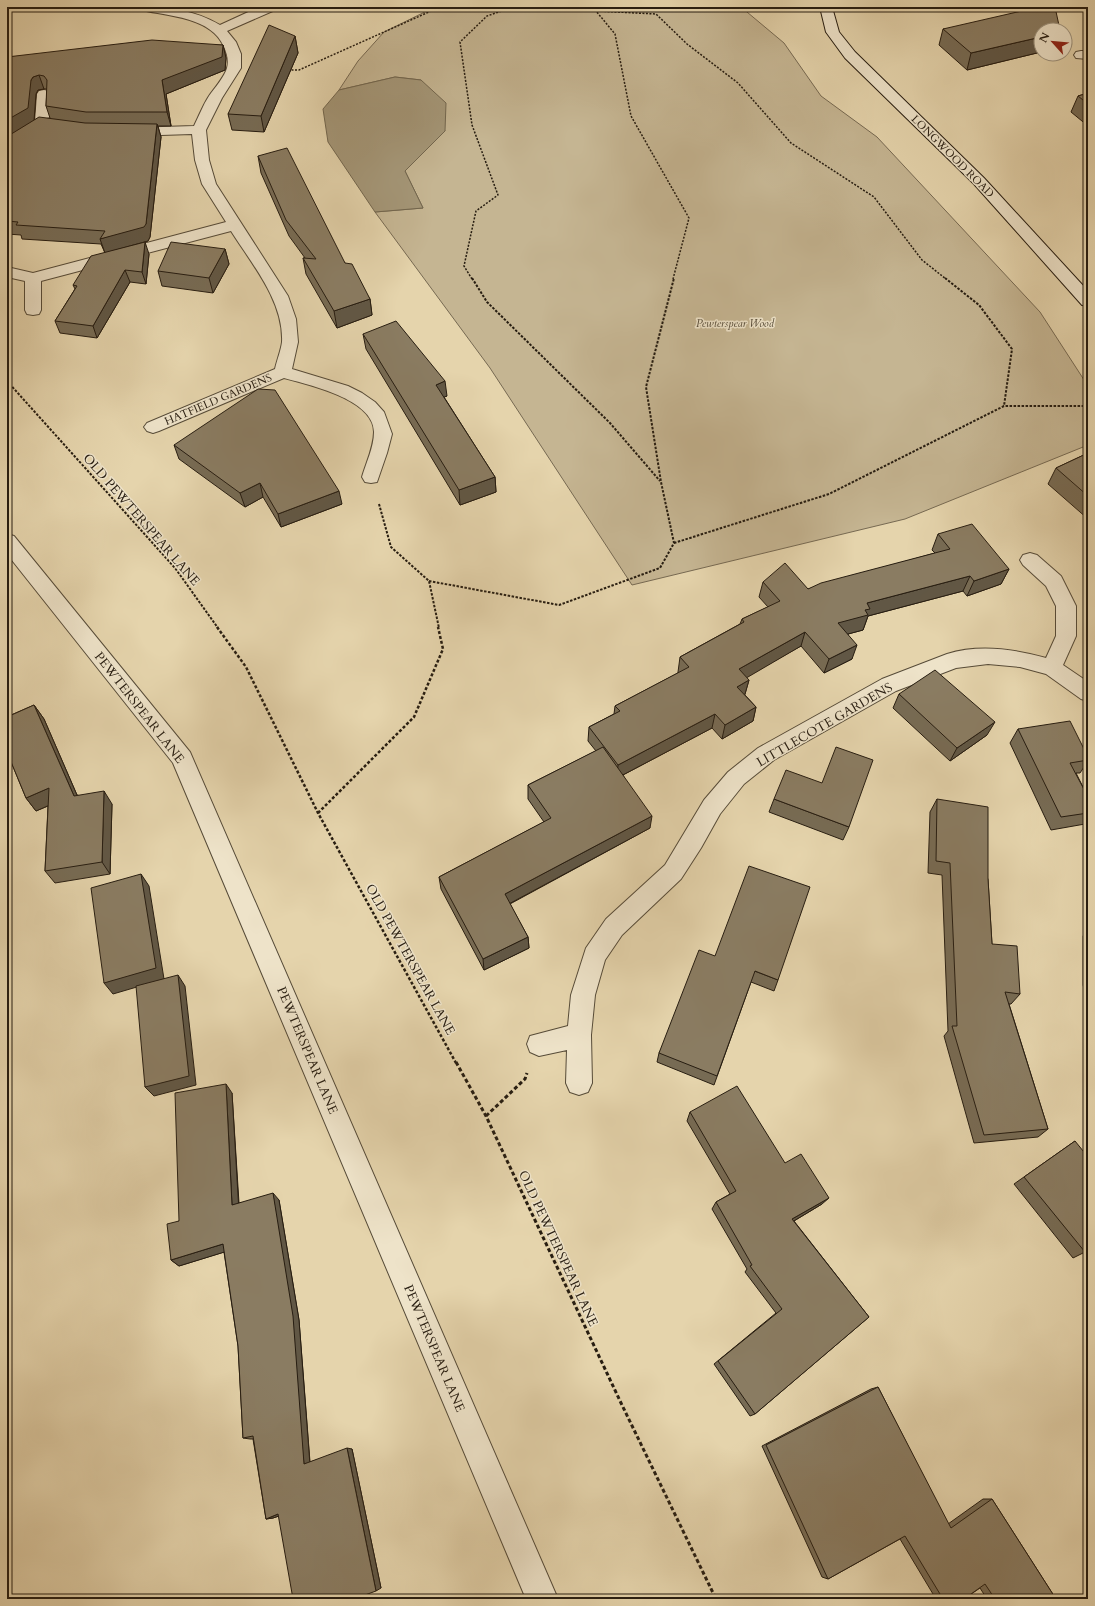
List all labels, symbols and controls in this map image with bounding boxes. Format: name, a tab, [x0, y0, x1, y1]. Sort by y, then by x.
north arrow	[1033, 22, 1073, 62]
text: N	[1036, 30, 1054, 45]
street label: LONGWOOD ROAD	[908, 112, 997, 201]
park label: Pewterspear Wood	[696, 316, 775, 331]
street label: HATFIELD GARDENS	[162, 370, 275, 429]
street label: OLD PEWTERSPEAR LANE	[79, 450, 204, 590]
street label: PEWTERSPEAR LANE	[90, 648, 188, 767]
street label: LITTLECOTE GARDENS	[753, 679, 896, 771]
street label: OLD PEWTERSPEAR LANE	[361, 881, 459, 1038]
street label: PEWTERSPEAR LANE	[272, 984, 342, 1117]
street label: OLD PEWTERSPEAR LANE	[514, 1168, 602, 1329]
street label: PEWTERSPEAR LANE	[399, 1282, 469, 1415]

